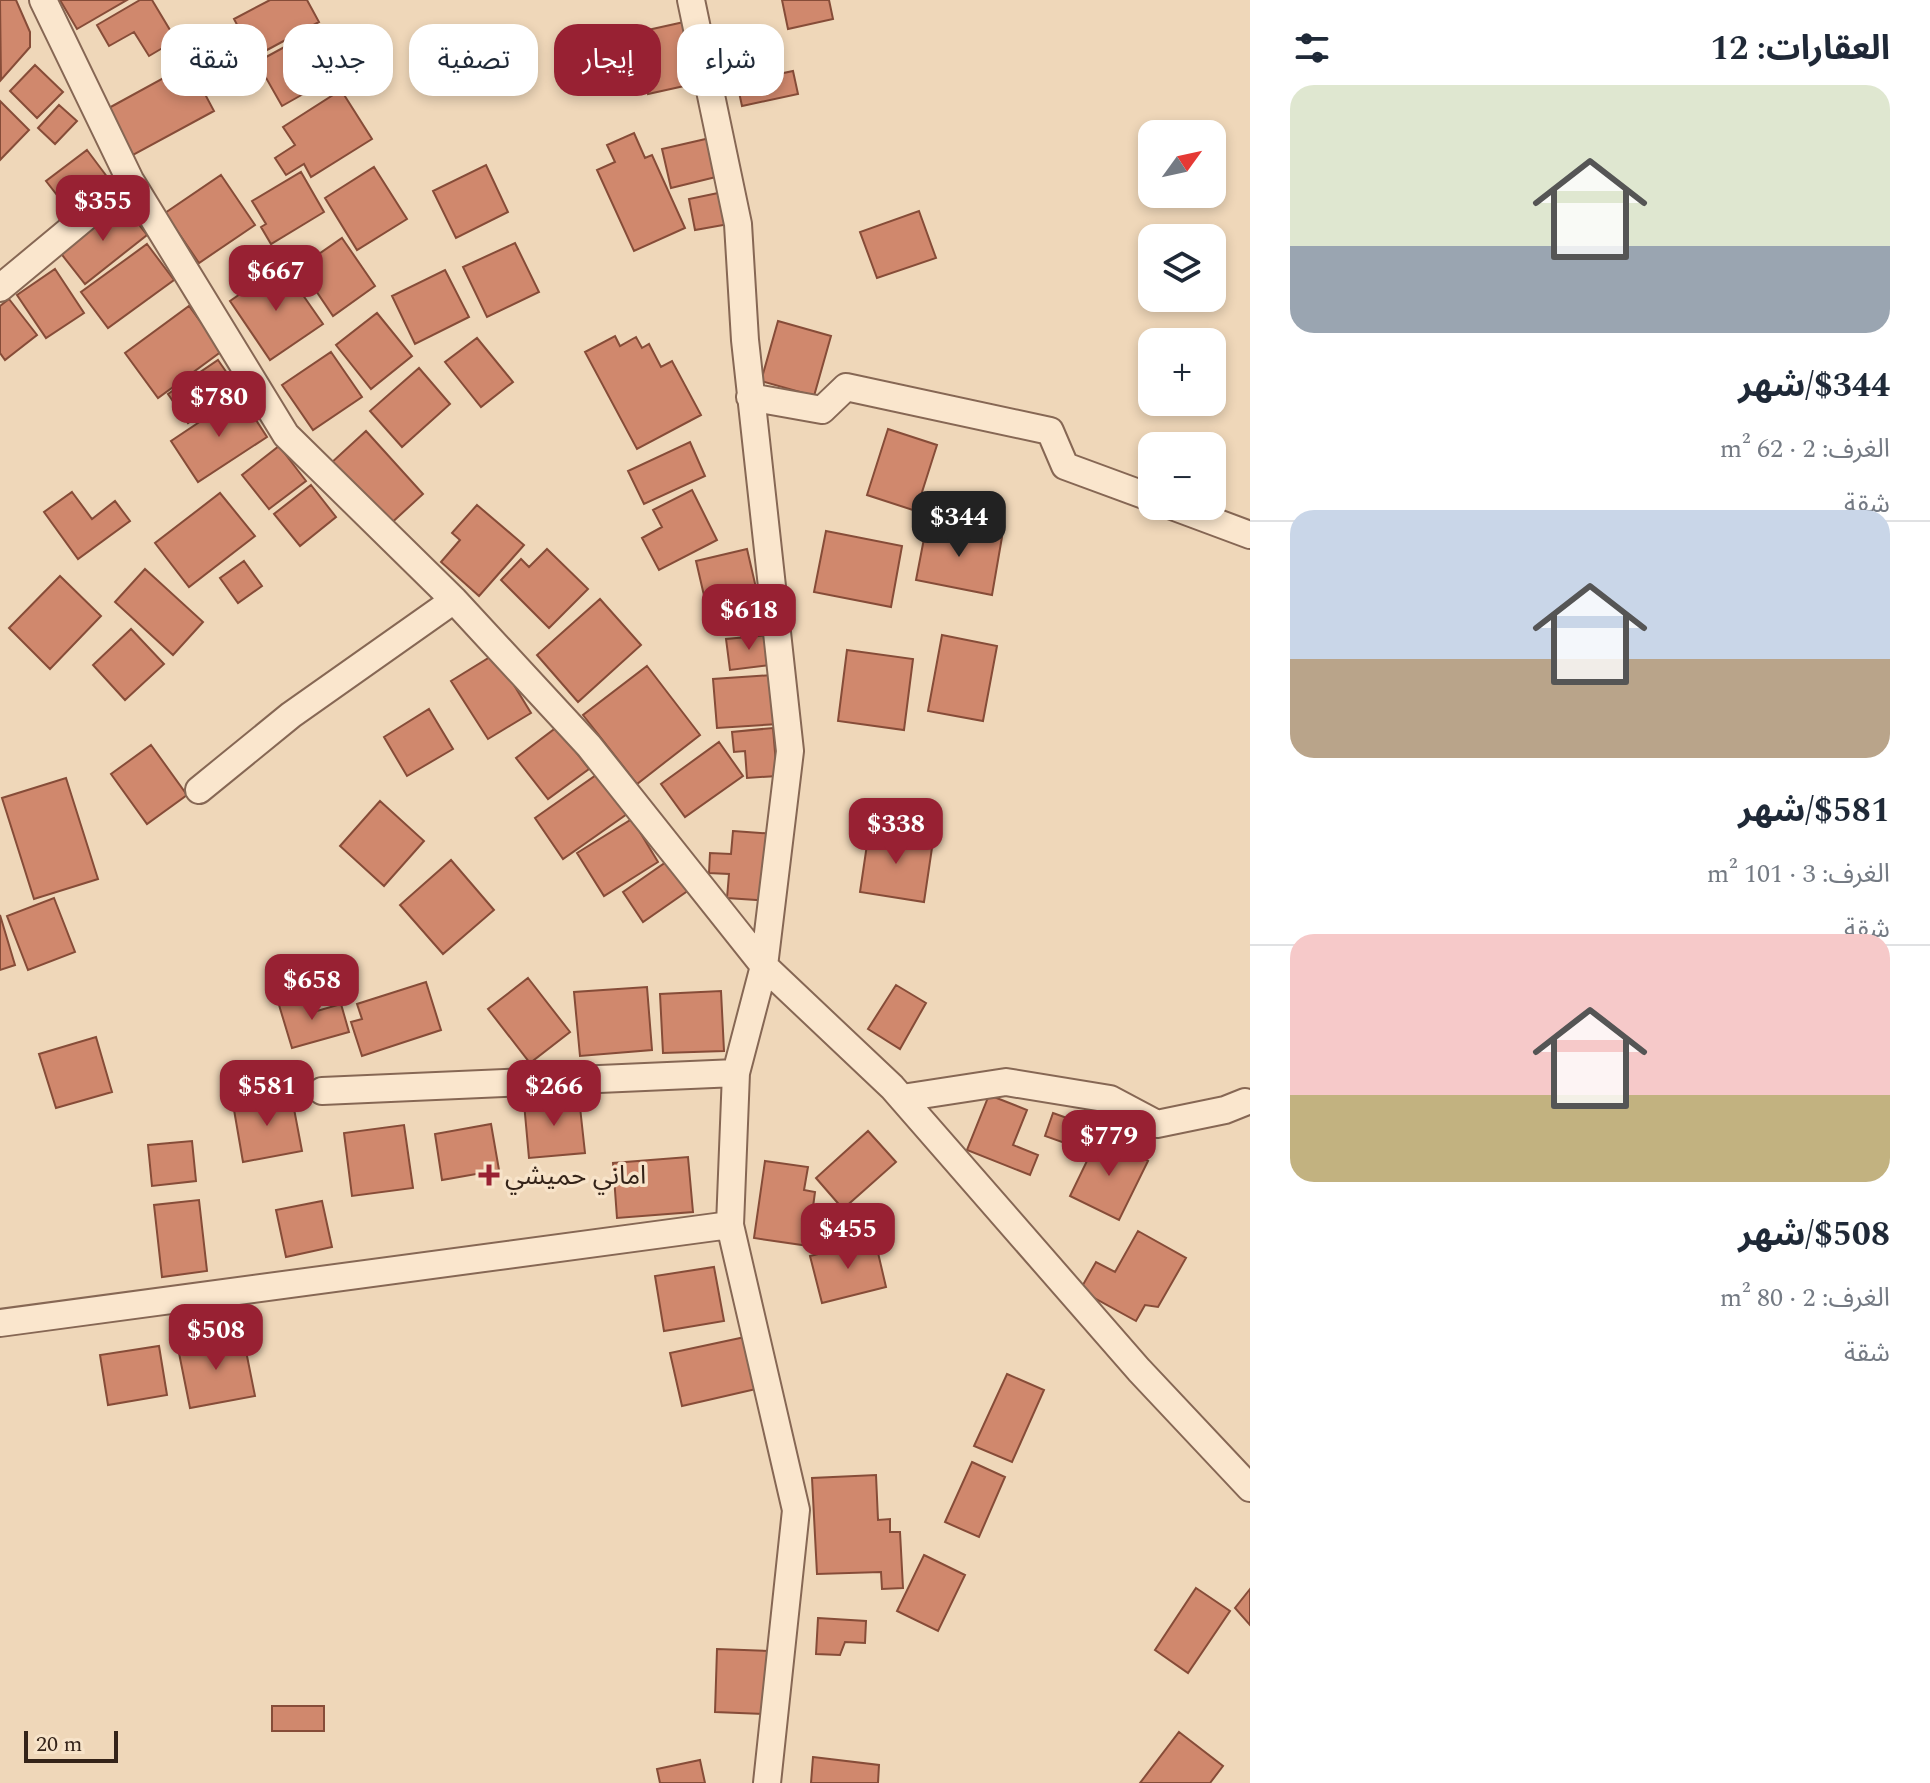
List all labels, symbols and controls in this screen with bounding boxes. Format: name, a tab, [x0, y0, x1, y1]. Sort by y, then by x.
text: العقارات: 12	[1710, 23, 1890, 75]
chip: شقة	[161, 24, 267, 96]
chip: جديد	[283, 24, 393, 96]
chip: تصفية	[409, 24, 538, 96]
chip: إيجار	[554, 24, 661, 96]
chip: شراء	[677, 24, 784, 96]
icon: filters	[1290, 26, 1334, 70]
north arrow	[1138, 120, 1226, 208]
map controls	[1138, 120, 1226, 520]
icon: home	[1518, 137, 1662, 281]
pin: $355	[56, 175, 150, 243]
text: $355	[74, 181, 132, 221]
button: layers	[1138, 224, 1226, 312]
pin: $667	[229, 245, 323, 313]
text: $667	[247, 251, 305, 291]
button: +	[1138, 328, 1226, 416]
text: $344/شهر	[1738, 360, 1890, 412]
pin: $780	[172, 371, 266, 439]
text: $780	[190, 377, 248, 417]
text: الغرف: 2 · 62 m²	[1720, 429, 1890, 469]
button: −	[1138, 432, 1226, 520]
text: شقة	[1844, 484, 1890, 524]
pin: $344	[912, 491, 1006, 559]
text: $344	[930, 497, 988, 537]
icon: home	[1518, 562, 1662, 706]
pin: $618	[702, 584, 796, 652]
text: $618	[720, 590, 778, 630]
text: $581/شهر	[1738, 785, 1890, 837]
pin: $338	[849, 798, 943, 866]
text: $338	[867, 804, 925, 844]
text: الغرف: 3 · 101 m²	[1707, 854, 1890, 894]
text: شقة	[1844, 909, 1890, 949]
pin: $658	[265, 954, 359, 1022]
text: $658	[283, 960, 341, 1000]
icon: home	[1518, 986, 1662, 1130]
pin: $581	[220, 1060, 314, 1128]
pin: $266	[507, 1060, 601, 1128]
text: $581	[238, 1066, 296, 1106]
text: $266	[525, 1066, 583, 1106]
pin: $779	[1062, 1110, 1156, 1178]
text: $779	[1080, 1116, 1138, 1156]
place label: اماني حميشي	[505, 1156, 646, 1196]
marker: اماني حميشي	[480, 1166, 498, 1184]
pin: $455	[801, 1203, 895, 1271]
text: $455	[819, 1209, 877, 1249]
text: $508/شهر	[1738, 1209, 1890, 1261]
text: الغرف: 2 · 80 m²	[1720, 1278, 1890, 1318]
pin: $508	[169, 1304, 263, 1372]
text: $508	[187, 1310, 245, 1350]
text: شقة	[1844, 1333, 1890, 1373]
scale bar	[24, 1727, 118, 1763]
text: 20 m	[36, 1728, 82, 1761]

